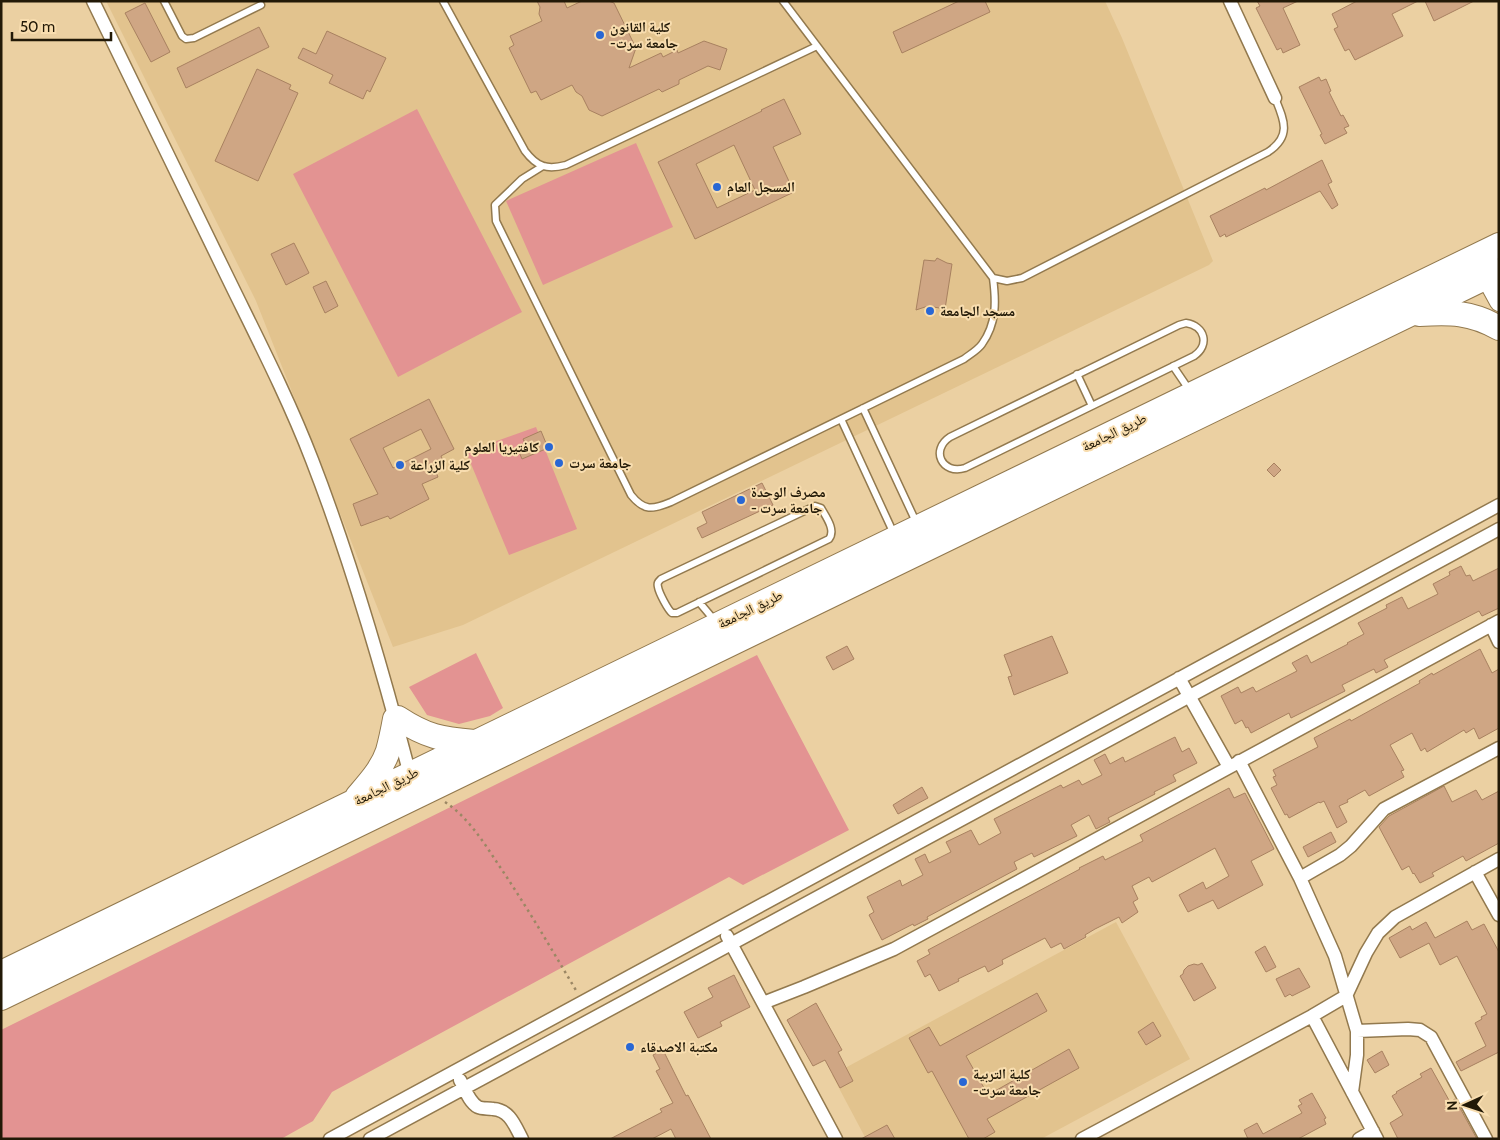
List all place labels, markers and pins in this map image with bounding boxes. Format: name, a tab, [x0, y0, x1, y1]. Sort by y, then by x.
place label: كلية القانون -جامعة سرت	[610, 18, 678, 52]
marker: كلية القانون -جامعة سرت	[594, 29, 606, 41]
place label: المسجل العام	[727, 178, 795, 197]
marker: المسجل العام	[711, 181, 723, 193]
place label: مسجد الجامعة	[940, 302, 1015, 320]
marker: مسجد الجامعة	[924, 305, 936, 317]
place label: كافتيريا العلوم	[465, 438, 539, 457]
marker: كافتيريا العلوم	[543, 441, 555, 453]
place label: جامعة سرت	[569, 454, 631, 472]
place label: كلية الزراعة	[410, 456, 470, 474]
marker: جامعة سرت	[553, 457, 565, 469]
marker: كلية الزراعة	[394, 459, 406, 471]
place label: مصرف الوحدة - جامعة سرت	[751, 483, 826, 517]
marker: مصرف الوحدة - جامعة سرت	[735, 494, 747, 506]
place label: مكتبة الاصدقاء	[640, 1038, 718, 1056]
marker: مكتبة الاصدقاء	[624, 1041, 636, 1053]
place label: كلية التربية -جامعة سرت	[973, 1065, 1041, 1099]
marker: كلية التربية -جامعة سرت	[957, 1076, 969, 1088]

